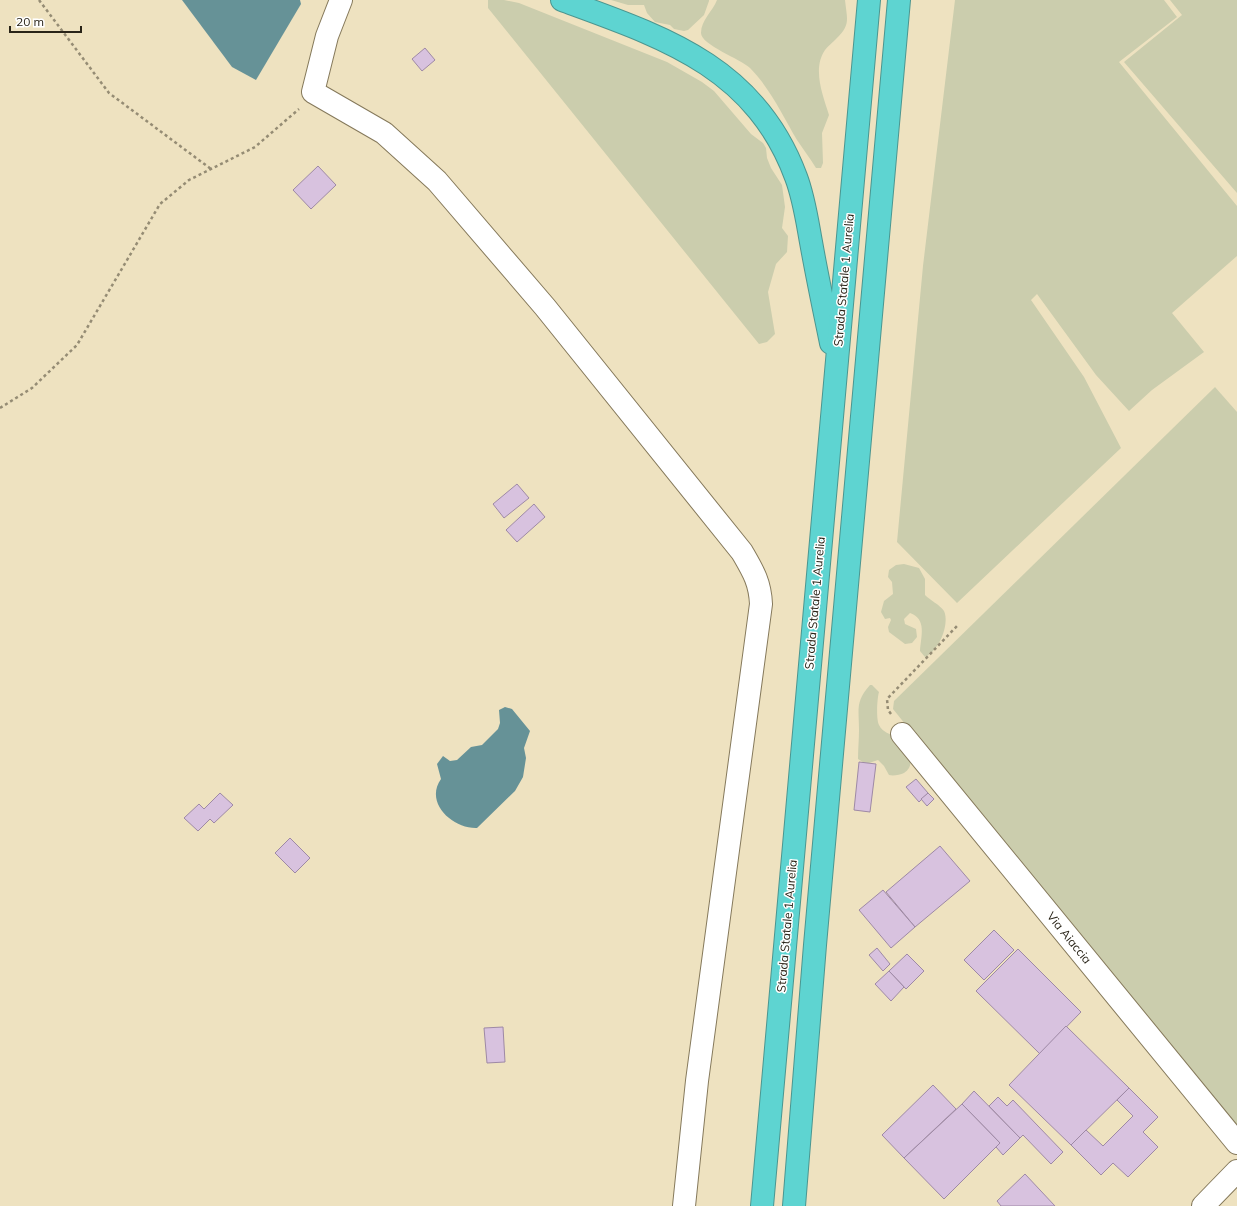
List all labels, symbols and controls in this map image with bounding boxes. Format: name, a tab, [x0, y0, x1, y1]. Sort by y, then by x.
scale bar	[10, 8, 81, 34]
text: 20 m	[16, 14, 44, 29]
street label: Strada Statale 1 Aurelia	[830, 213, 857, 347]
street label: Strada Statale 1 Aurelia	[801, 536, 828, 670]
street label: Strada Statale 1 Aurelia	[773, 859, 800, 993]
street label: Via Aiaccia	[1044, 909, 1095, 967]

